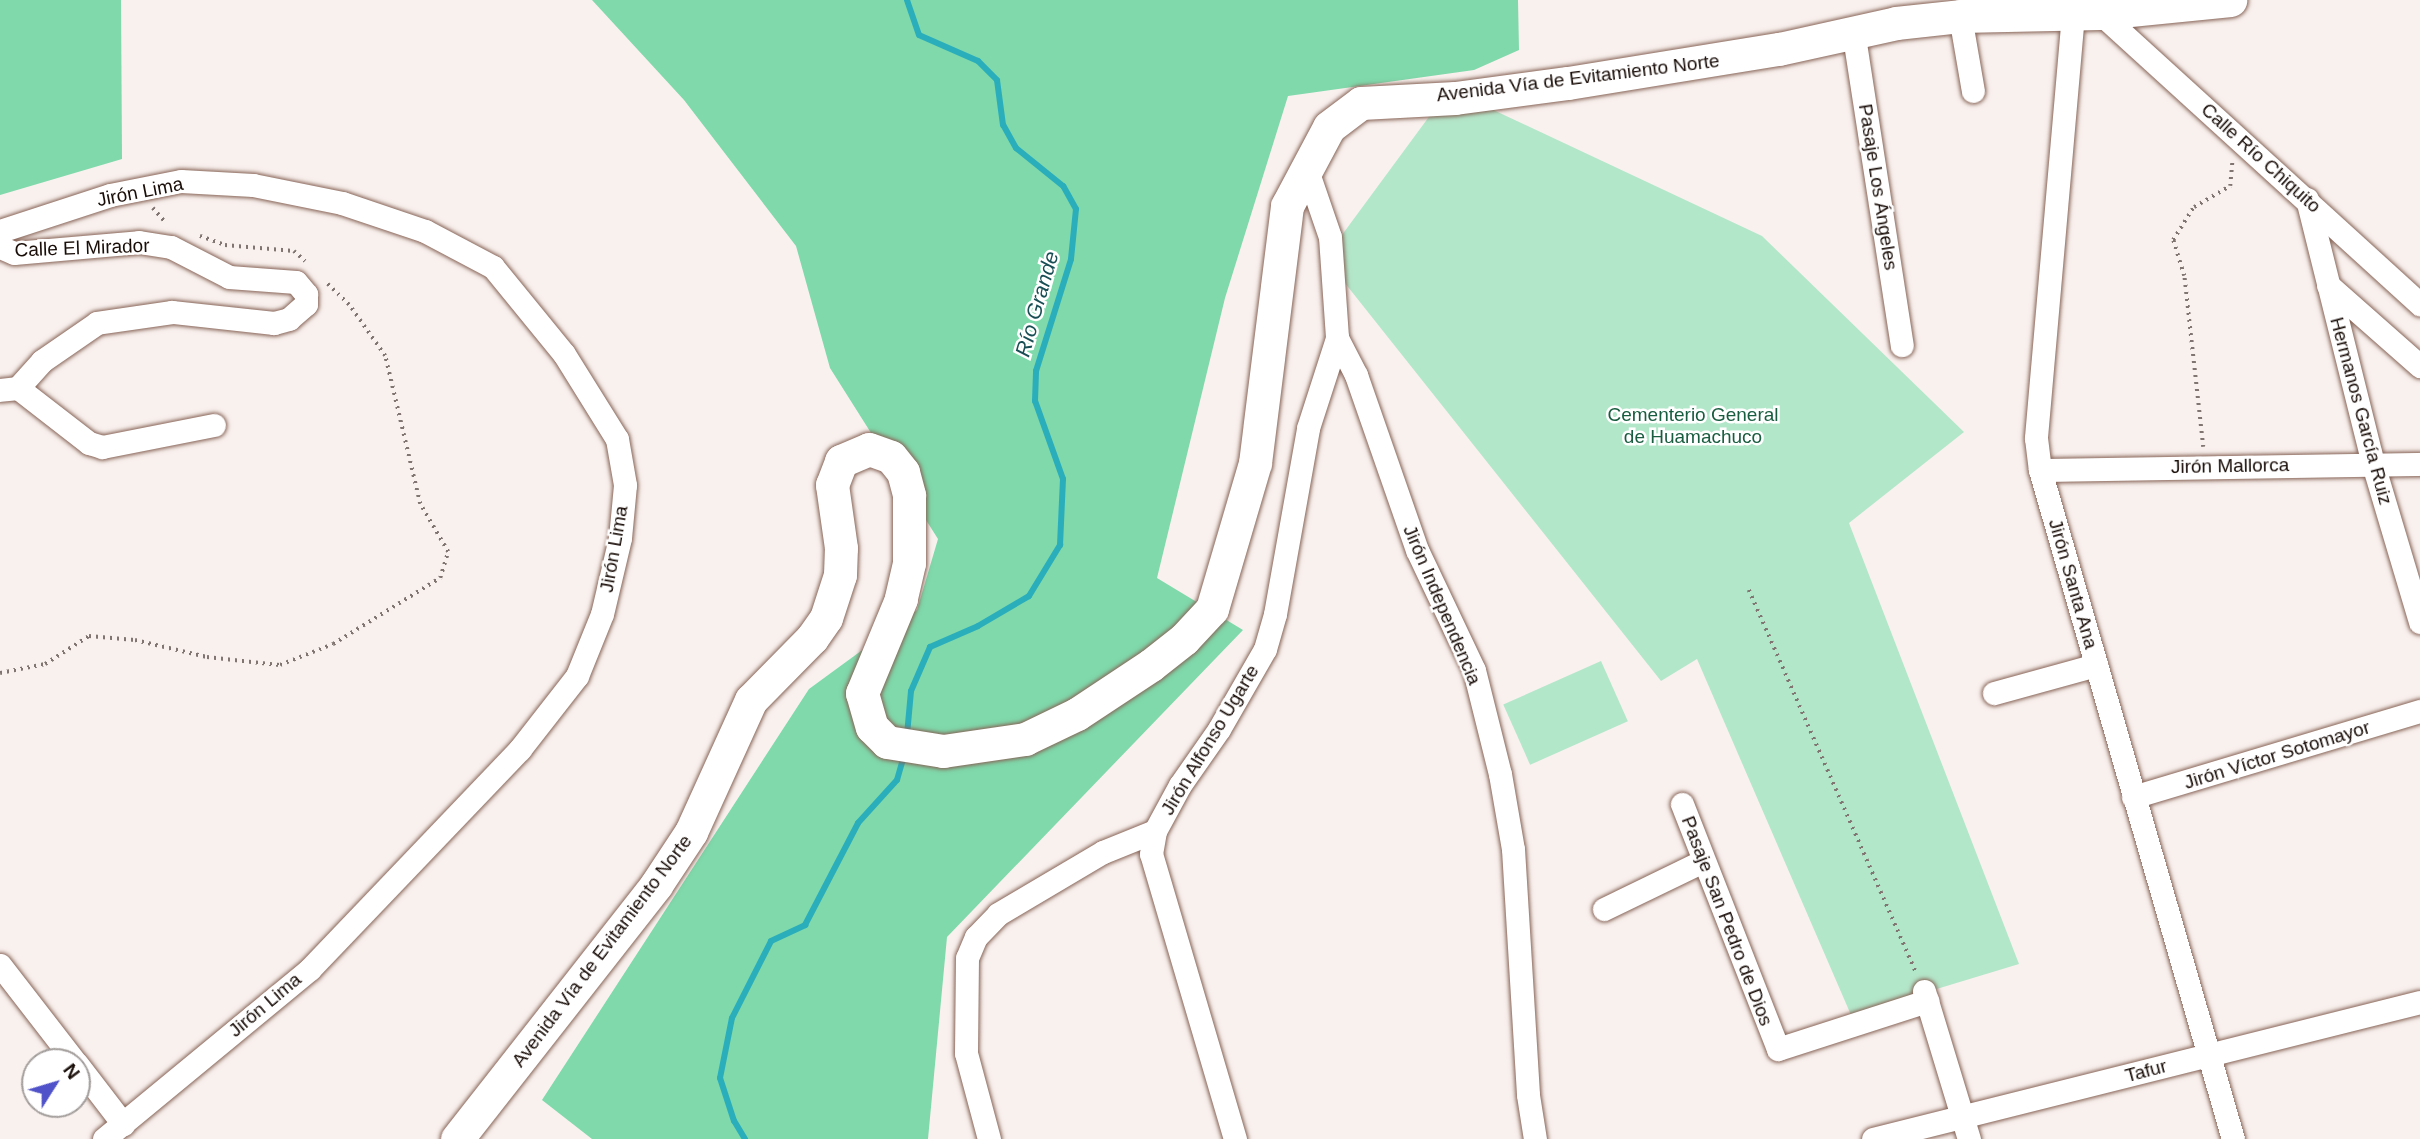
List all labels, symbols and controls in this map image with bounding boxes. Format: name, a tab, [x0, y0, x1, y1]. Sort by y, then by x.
street label: Avenida Vía de Evitamiento Norte	[1435, 49, 1721, 107]
street label: Calle Río Chiquito	[2196, 98, 2326, 218]
street label: Pasaje Los Ángeles	[1854, 102, 1902, 272]
street label: Jirón Lima	[95, 172, 185, 212]
street label: Calle El Mirador	[14, 234, 150, 262]
water label: Río Grande	[1010, 248, 1064, 360]
street label: Hermanos García Ruiz	[2325, 315, 2397, 507]
park label: Cementerio General de Huamachuco	[1607, 404, 1779, 448]
street label: Jirón Mallorca	[2171, 454, 2289, 478]
street label: Jirón Lima	[595, 504, 633, 594]
street label: Jirón Santa Ana	[2043, 516, 2103, 652]
street label: Jirón Independencia	[1398, 522, 1486, 688]
street label: Jirón Alfonso Ugarte	[1156, 660, 1264, 820]
street label: Jirón Víctor Sotomayor	[2181, 716, 2373, 794]
street label: Pasaje San Pedro de Dios	[1676, 813, 1778, 1029]
street label: Avenida Vía de Evitamiento Norte	[507, 830, 697, 1072]
street label: Jirón Lima	[224, 968, 306, 1042]
north arrow	[21, 1048, 91, 1118]
street label: Tafur	[2123, 1055, 2169, 1087]
text: N	[59, 1059, 84, 1083]

